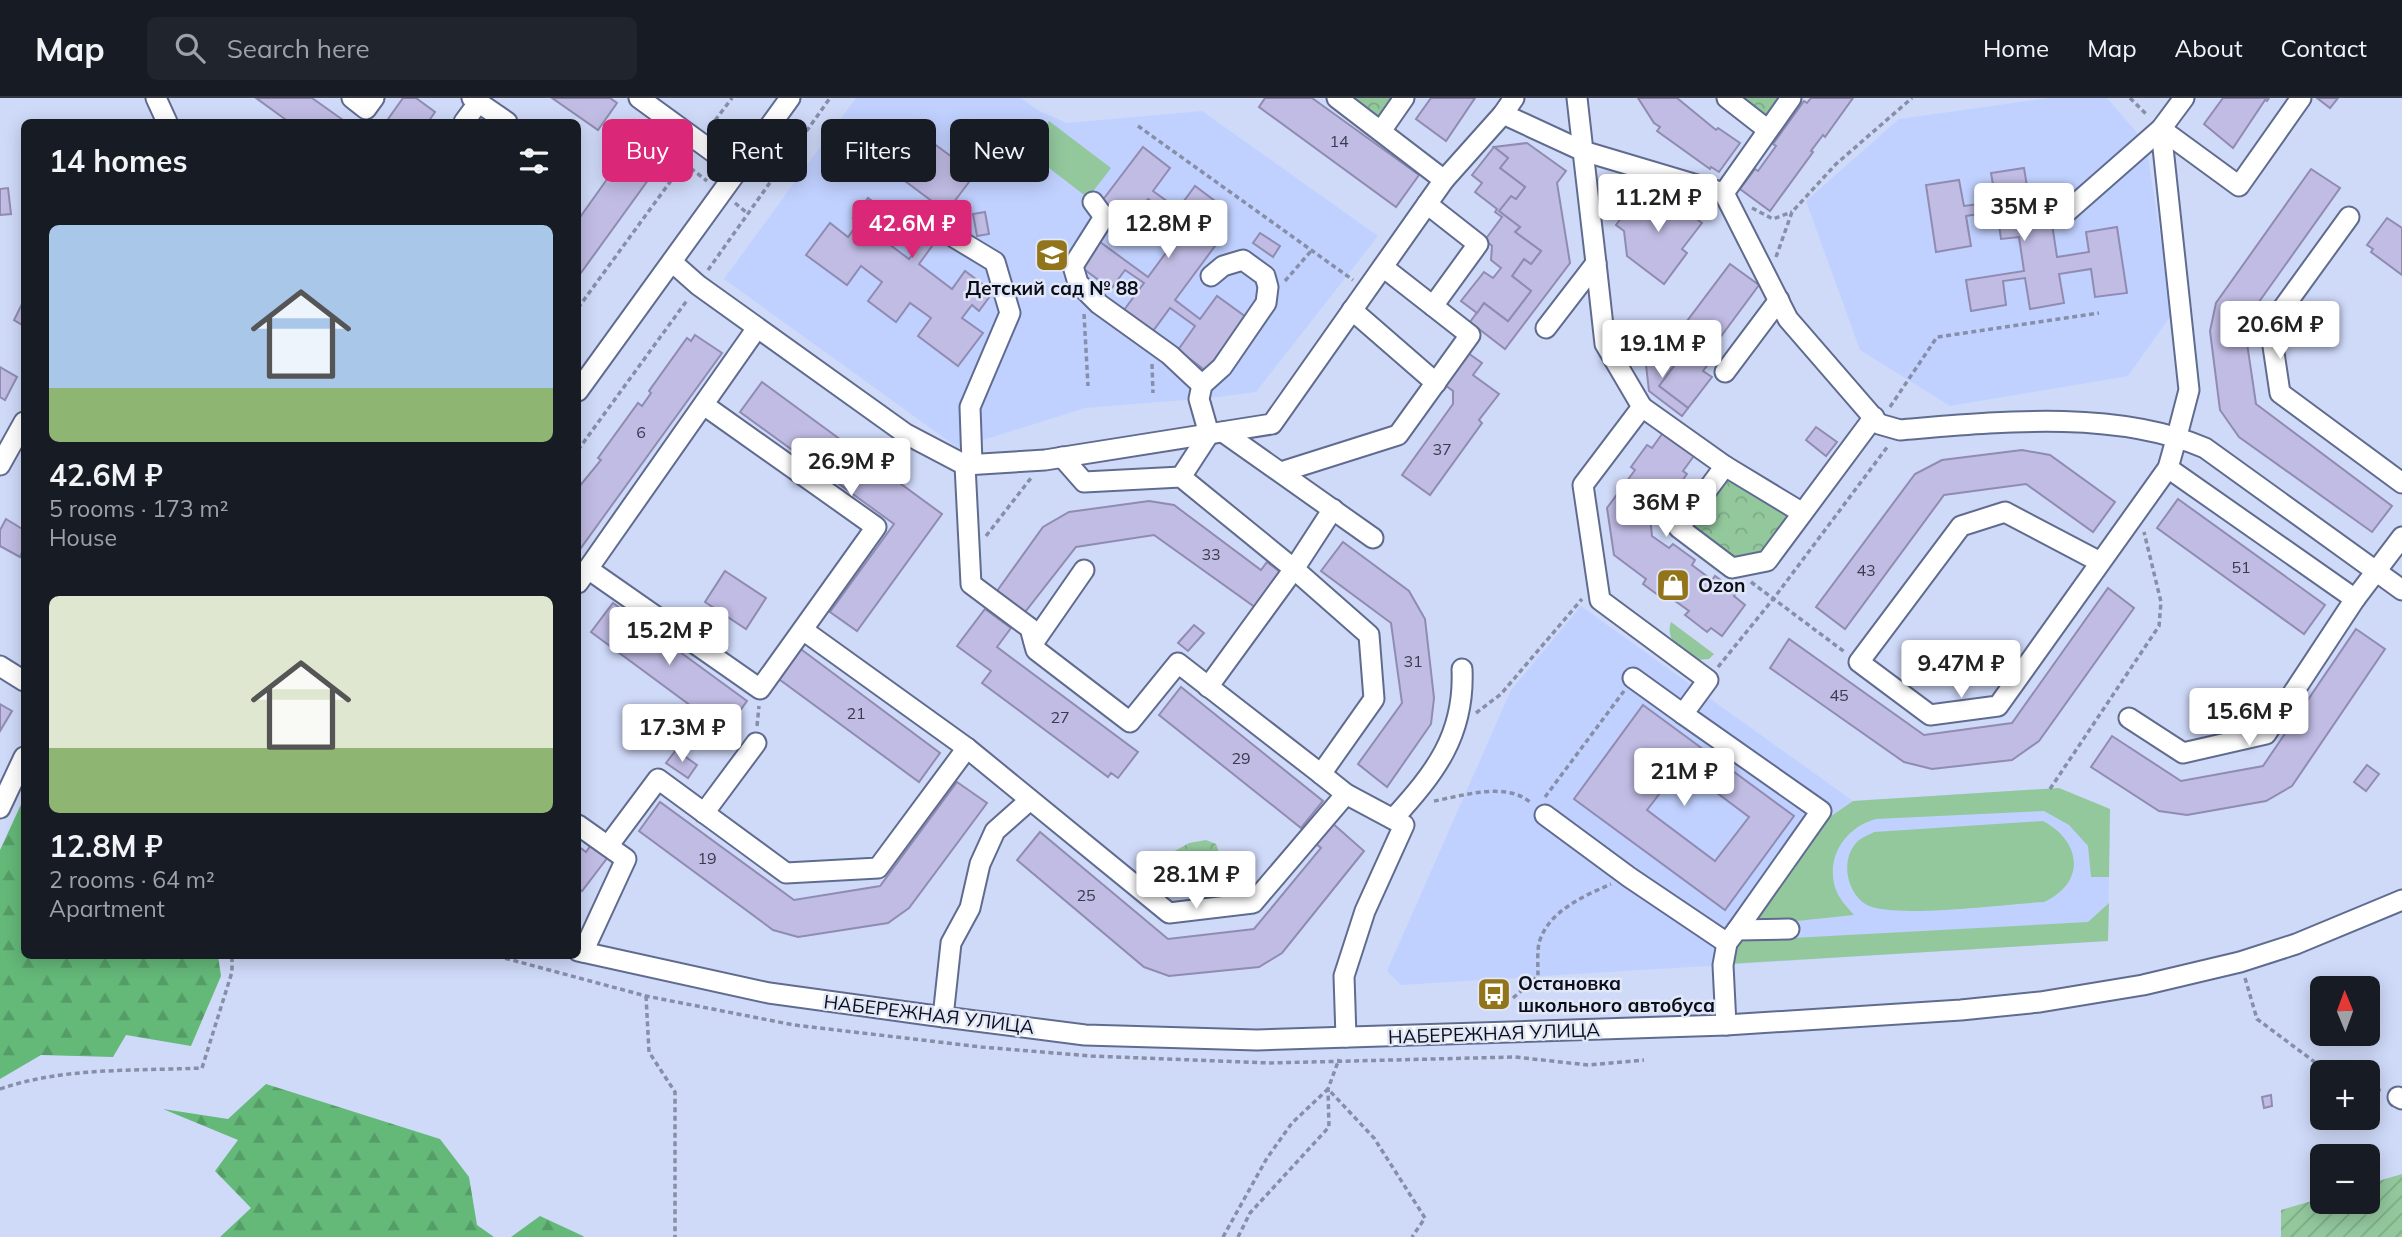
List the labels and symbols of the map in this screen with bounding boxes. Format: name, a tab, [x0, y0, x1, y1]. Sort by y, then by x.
house number: 14	[1329, 131, 1349, 151]
pin: 11.2M ₽	[1593, 174, 1723, 234]
pin: 35M ₽	[1975, 184, 2073, 243]
pin: 42.6M ₽	[847, 200, 977, 260]
pin: 12.8M ₽	[1103, 200, 1233, 260]
school or university icon: Детский сад № 88	[1033, 236, 1071, 274]
place label: Детский сад № 88	[966, 276, 1138, 300]
pin: 20.6M ₽	[2215, 302, 2345, 361]
pin: 19.1M ₽	[1597, 320, 1727, 380]
house number: 6	[636, 422, 646, 442]
pin: 26.9M ₽	[786, 438, 916, 498]
house number: 37	[1432, 439, 1452, 459]
pin: 36M ₽	[1617, 480, 1715, 539]
house number: 33	[1201, 544, 1221, 564]
house number: 51	[2231, 557, 2251, 577]
house number: 43	[1856, 560, 1876, 580]
shop icon: Ozon	[1654, 566, 1692, 604]
place label: Ozon	[1698, 573, 1745, 597]
pin: 15.2M ₽	[604, 608, 734, 667]
pin: 9.47M ₽	[1896, 640, 2026, 700]
house number: 31	[1403, 651, 1423, 671]
house number: 45	[1829, 685, 1849, 705]
pin: 15.6M ₽	[2184, 688, 2314, 748]
house number: 21	[846, 703, 866, 723]
pin: 17.3M ₽	[617, 704, 747, 764]
house number: 27	[1050, 707, 1070, 727]
house number: 29	[1231, 748, 1251, 768]
pin: 21M ₽	[1635, 748, 1733, 808]
house number: 19	[697, 848, 717, 868]
pin: 28.1M ₽	[1131, 852, 1261, 911]
house number: 25	[1076, 885, 1096, 905]
place label: Остановка школьного автобуса	[1518, 971, 1715, 1017]
bus stop icon: Остановка школьного автобуса	[1475, 975, 1513, 1013]
north arrow	[2310, 976, 2380, 1046]
street label: НАБЕРЕЖНАЯ УЛИЦА	[822, 989, 1036, 1039]
street label: НАБЕРЕЖНАЯ УЛИЦА	[1388, 1017, 1600, 1049]

